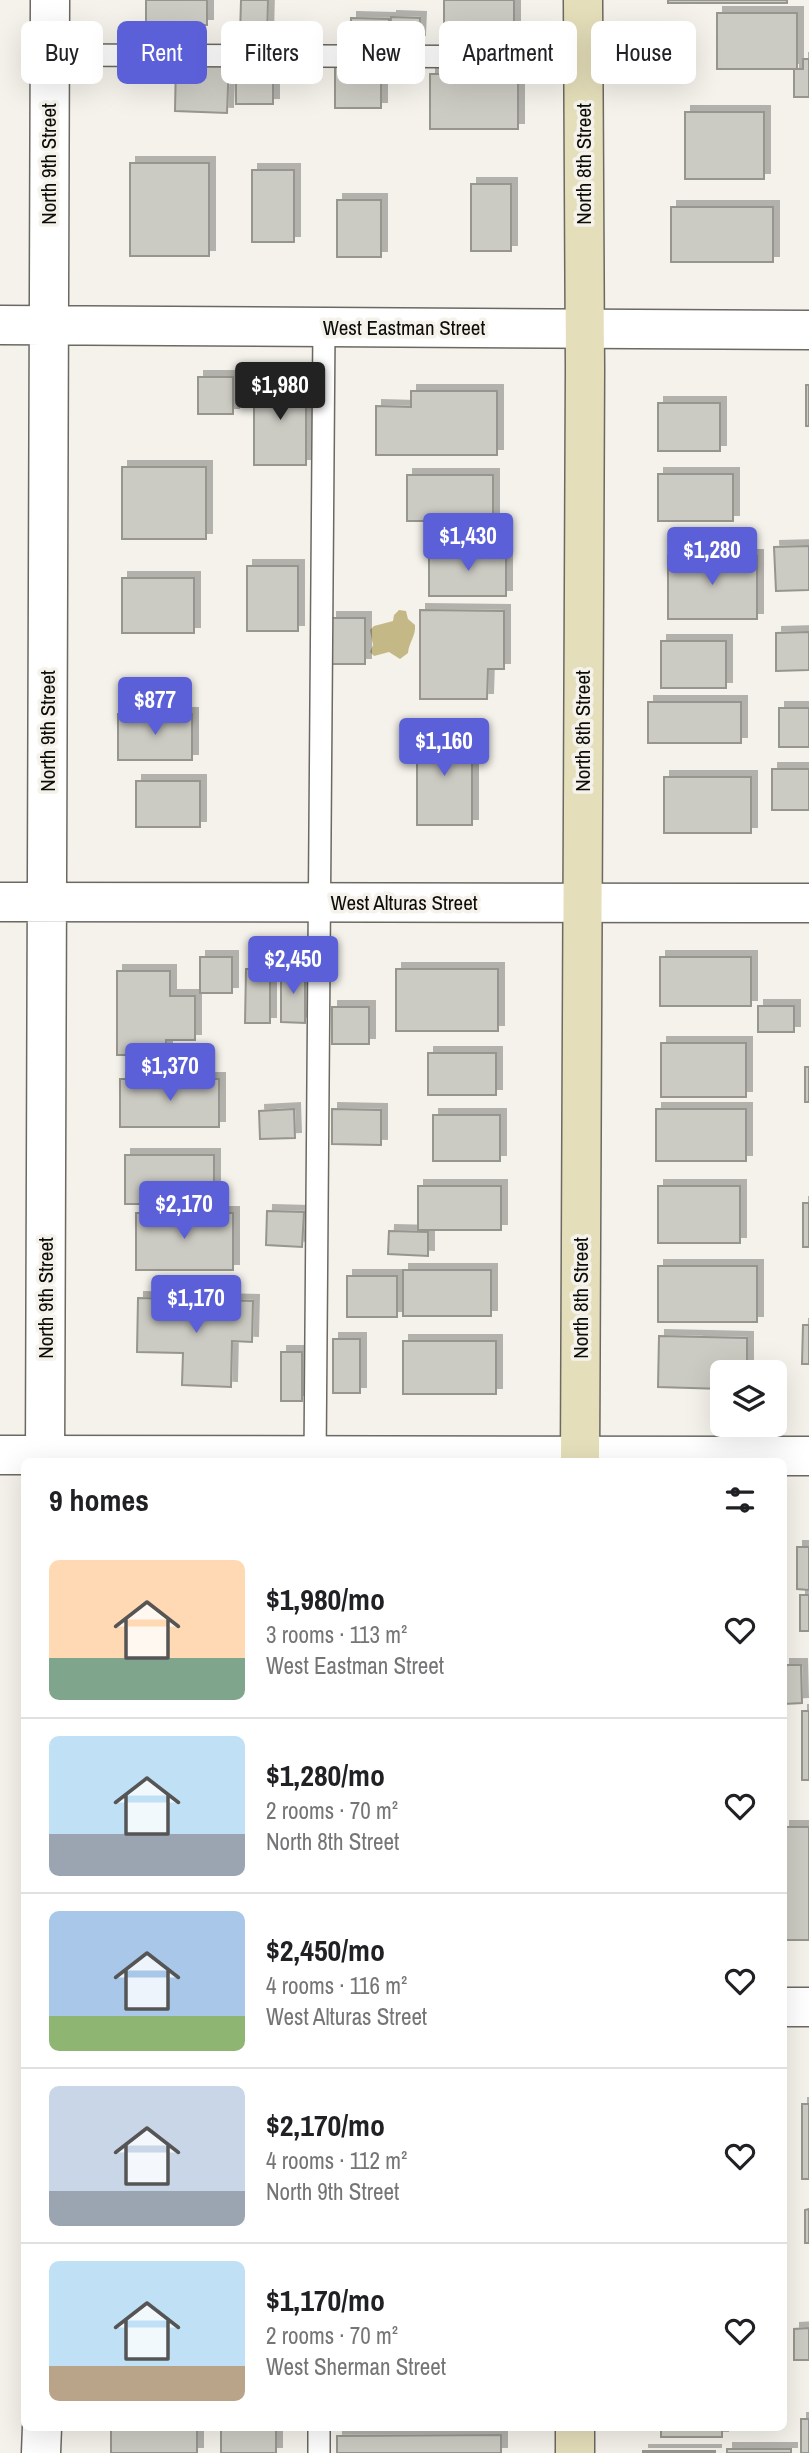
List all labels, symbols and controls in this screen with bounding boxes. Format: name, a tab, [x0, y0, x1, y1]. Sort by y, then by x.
chip: Buy	[21, 21, 103, 84]
chip: Rent	[117, 21, 207, 84]
chip: Filters	[221, 21, 323, 84]
chip: New	[337, 21, 425, 84]
chip: Apartment	[439, 21, 577, 84]
chip: House	[591, 21, 696, 84]
street label: North 9th Street	[34, 103, 63, 225]
street label: North 8th Street	[569, 103, 598, 225]
street label: West Eastman Street	[323, 313, 485, 342]
pin: $1,980	[223, 362, 337, 422]
text: $1,980	[251, 369, 309, 400]
pin: $1,430	[411, 514, 525, 573]
text: $1,430	[439, 520, 497, 551]
pin: $1,280	[655, 528, 769, 587]
text: $1,280	[683, 534, 741, 565]
street label: North 9th Street	[33, 670, 62, 792]
street label: North 8th Street	[568, 670, 597, 792]
pin: $877	[114, 678, 196, 737]
text: $877	[134, 684, 176, 715]
pin: $1,160	[387, 718, 501, 778]
text: $1,160	[415, 725, 473, 756]
street label: West Alturas Street	[330, 888, 478, 917]
pin: $2,450	[236, 936, 350, 996]
text: $2,450	[264, 943, 322, 974]
pin: $1,370	[113, 1044, 227, 1103]
text: $1,370	[141, 1050, 199, 1081]
pin: $2,170	[127, 1182, 241, 1241]
text: $2,170	[155, 1188, 213, 1219]
street label: North 9th Street	[31, 1237, 60, 1359]
street label: North 8th Street	[566, 1237, 595, 1359]
pin: $1,170	[139, 1276, 253, 1335]
text: $1,170	[167, 1282, 225, 1313]
map controls	[710, 1360, 787, 1437]
button: layers	[710, 1360, 787, 1437]
text: 9 homes	[49, 1480, 149, 1520]
icon: filters	[721, 1481, 759, 1519]
text: $1,980/mo	[266, 1579, 385, 1619]
icon: home	[105, 1588, 189, 1672]
icon: heart	[721, 1611, 759, 1649]
text: 3 rooms · 113 m²	[266, 1619, 407, 1650]
text: West Eastman Street	[266, 1650, 444, 1681]
text: $1,280/mo	[266, 1755, 385, 1795]
icon: home	[105, 1764, 189, 1848]
icon: heart	[721, 1787, 759, 1825]
text: 2 rooms · 70 m²	[266, 1795, 398, 1826]
text: North 8th Street	[266, 1826, 399, 1857]
text: $2,450/mo	[266, 1930, 385, 1970]
icon: home	[105, 1939, 189, 2023]
icon: heart	[721, 1962, 759, 2000]
text: 4 rooms · 116 m²	[266, 1970, 407, 2001]
text: West Alturas Street	[266, 2001, 427, 2032]
text: $2,170/mo	[266, 2105, 385, 2145]
icon: home	[105, 2114, 189, 2198]
icon: heart	[721, 2137, 759, 2175]
text: 4 rooms · 112 m²	[266, 2145, 407, 2176]
text: North 9th Street	[266, 2176, 399, 2207]
text: $1,170/mo	[266, 2280, 385, 2320]
icon: home	[105, 2289, 189, 2373]
icon: heart	[721, 2312, 759, 2350]
text: 2 rooms · 70 m²	[266, 2320, 398, 2351]
text: West Sherman Street	[266, 2351, 446, 2382]

